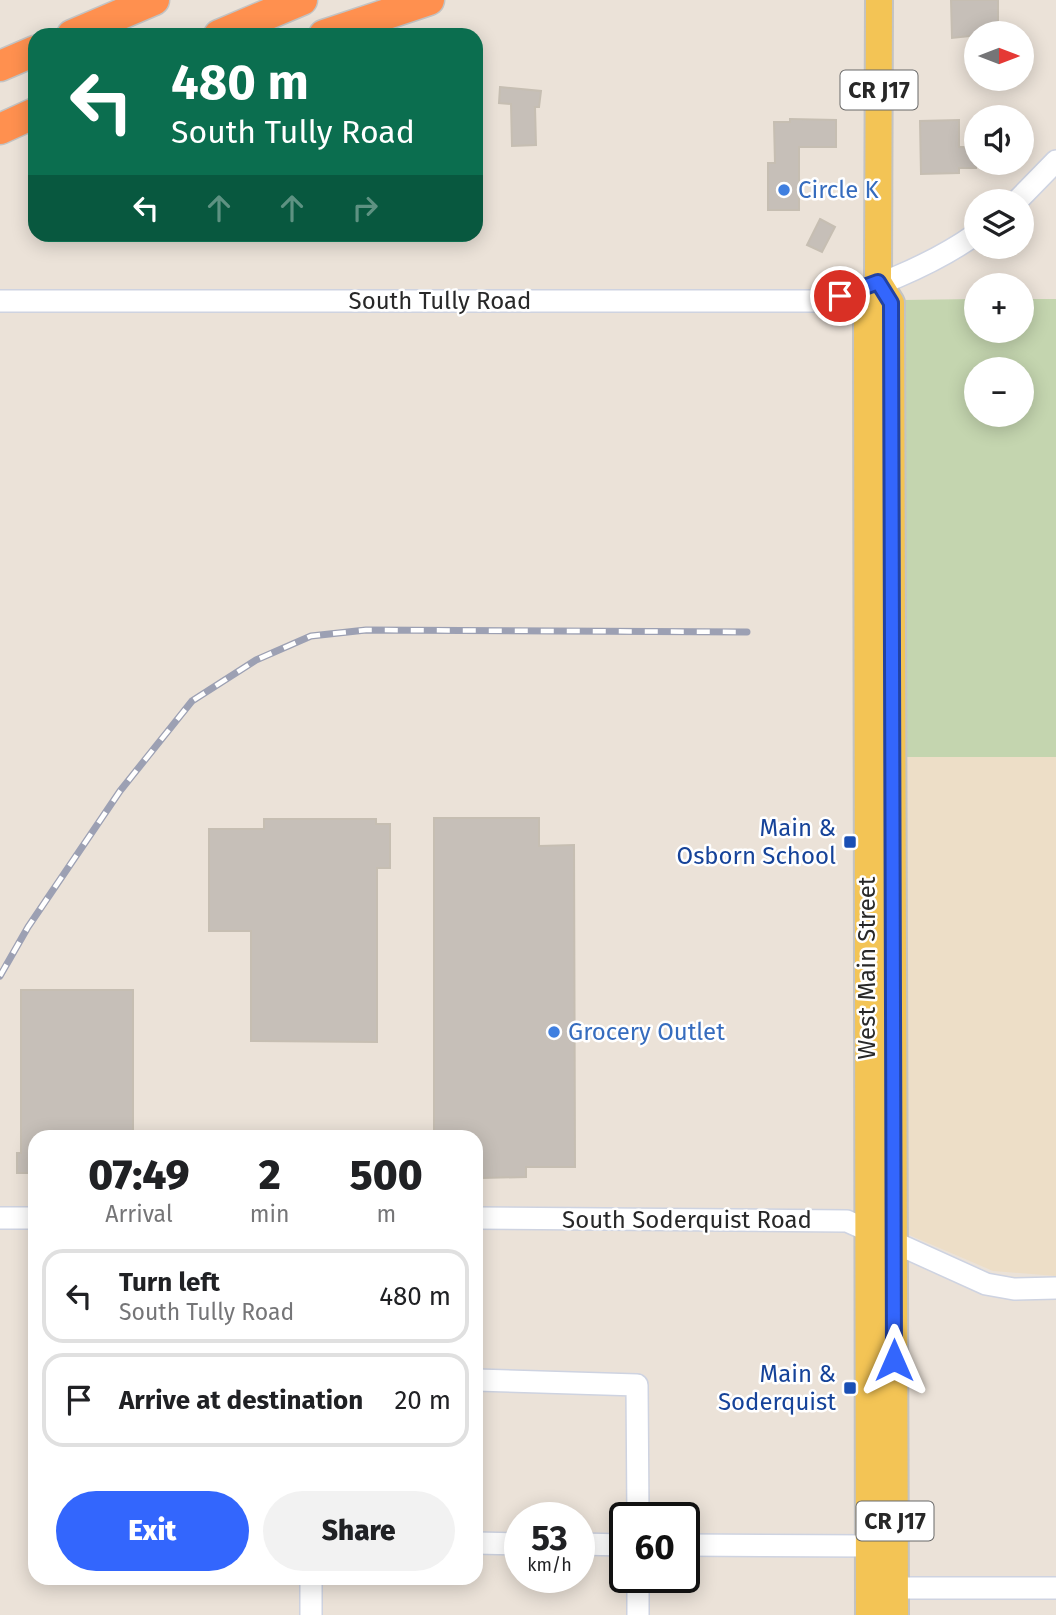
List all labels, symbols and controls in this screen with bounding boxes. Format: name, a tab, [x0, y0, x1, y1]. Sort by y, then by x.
north arrow	[964, 21, 1034, 91]
map controls	[964, 21, 1034, 427]
text: 480 m	[171, 53, 309, 112]
icon: left	[56, 56, 147, 147]
road number: CR J17	[840, 71, 917, 110]
button: sound	[964, 105, 1034, 175]
text: South Tully Road	[171, 113, 415, 151]
place label: Circle K	[798, 176, 880, 204]
marker: Circle K	[776, 182, 792, 198]
icon: left	[127, 189, 165, 227]
icon: ahead	[200, 189, 238, 227]
icon: ahead	[273, 189, 311, 227]
icon: right	[346, 189, 384, 227]
button: layers	[964, 189, 1034, 259]
pin	[810, 266, 870, 326]
button: +	[964, 273, 1034, 343]
icon: arrive	[821, 277, 859, 315]
street label: South Tully Road	[349, 287, 531, 315]
button: −	[964, 357, 1034, 427]
place label: Main & Osborn School	[677, 814, 836, 870]
marker: Main & Osborn School	[842, 834, 858, 850]
street label: West Main Street	[853, 876, 881, 1059]
place label: Grocery Outlet	[568, 1018, 725, 1046]
marker: Grocery Outlet	[546, 1024, 562, 1040]
text: 07:49	[88, 1150, 190, 1200]
text: 2	[259, 1150, 281, 1200]
text: 500	[350, 1150, 423, 1200]
text: Arrival	[105, 1200, 173, 1228]
text: min	[250, 1200, 290, 1228]
text: m	[376, 1200, 396, 1228]
street label: South Soderquist Road	[562, 1206, 812, 1234]
text: Turn left	[119, 1267, 220, 1298]
icon: left	[60, 1277, 98, 1315]
text: 480 m	[379, 1281, 451, 1312]
text: South Tully Road	[119, 1298, 294, 1326]
position arrow	[857, 1323, 931, 1397]
place label: Main & Soderquist	[718, 1360, 836, 1416]
marker: Main & Soderquist	[842, 1380, 858, 1396]
icon: arrive	[60, 1381, 98, 1419]
text: Arrive at destination	[119, 1385, 363, 1416]
text: 20 m	[394, 1385, 451, 1416]
button: Exit	[56, 1491, 249, 1571]
button: Share	[263, 1491, 455, 1571]
speed limit sign: 60	[609, 1502, 700, 1593]
road number: CR J17	[856, 1502, 934, 1540]
text: 53	[531, 1517, 568, 1559]
text: km/h	[527, 1554, 572, 1576]

